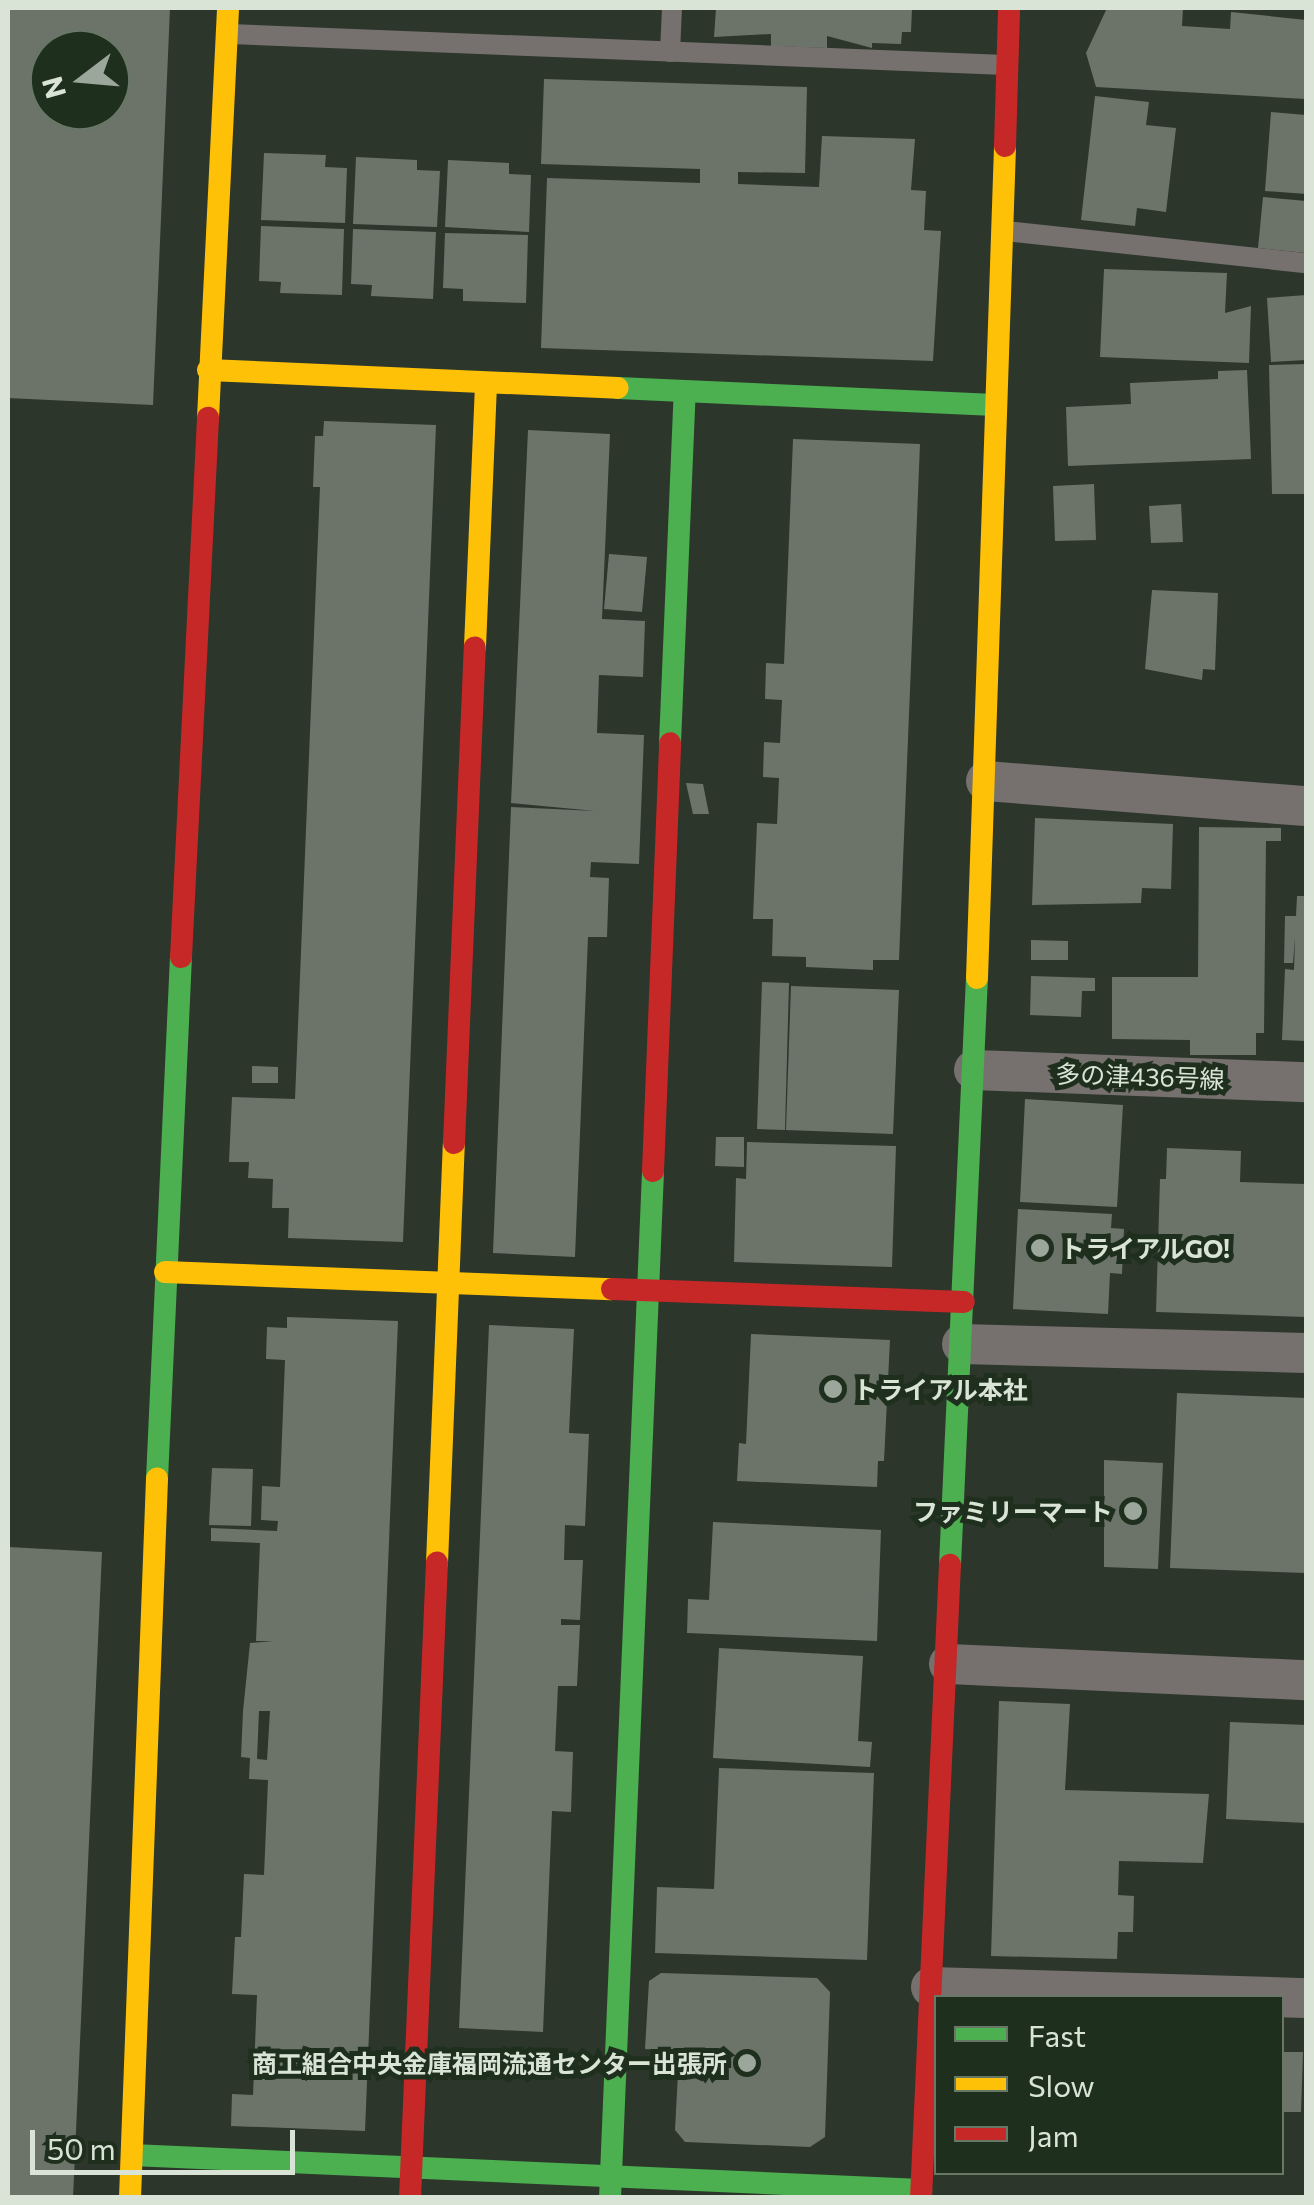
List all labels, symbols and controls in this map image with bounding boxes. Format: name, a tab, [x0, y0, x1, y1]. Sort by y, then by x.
north arrow	[30, 30, 130, 130]
text: N	[34, 73, 72, 102]
street label: 多の津436号線	[1055, 1058, 1225, 1094]
place label: トライアルGO!	[1060, 1233, 1230, 1263]
marker: トライアルGO!	[1029, 1237, 1051, 1259]
place label: トライアル本社	[853, 1374, 1028, 1404]
marker: トライアル本社	[822, 1378, 844, 1400]
place label: ファミリーマート	[913, 1496, 1113, 1526]
marker: ファミリーマート	[1122, 1500, 1144, 1522]
legend	[934, 1995, 1284, 2175]
text: Fast	[1028, 2016, 1086, 2053]
place label: 商工組合中央金庫福岡流通センター出張所	[252, 2048, 727, 2078]
marker: 商工組合中央金庫福岡流通センター出張所	[736, 2052, 758, 2074]
text: Slow	[1028, 2066, 1095, 2103]
scale bar	[35, 2110, 300, 2172]
text: Jam	[1028, 2116, 1079, 2153]
text: 50 m	[47, 2129, 116, 2166]

